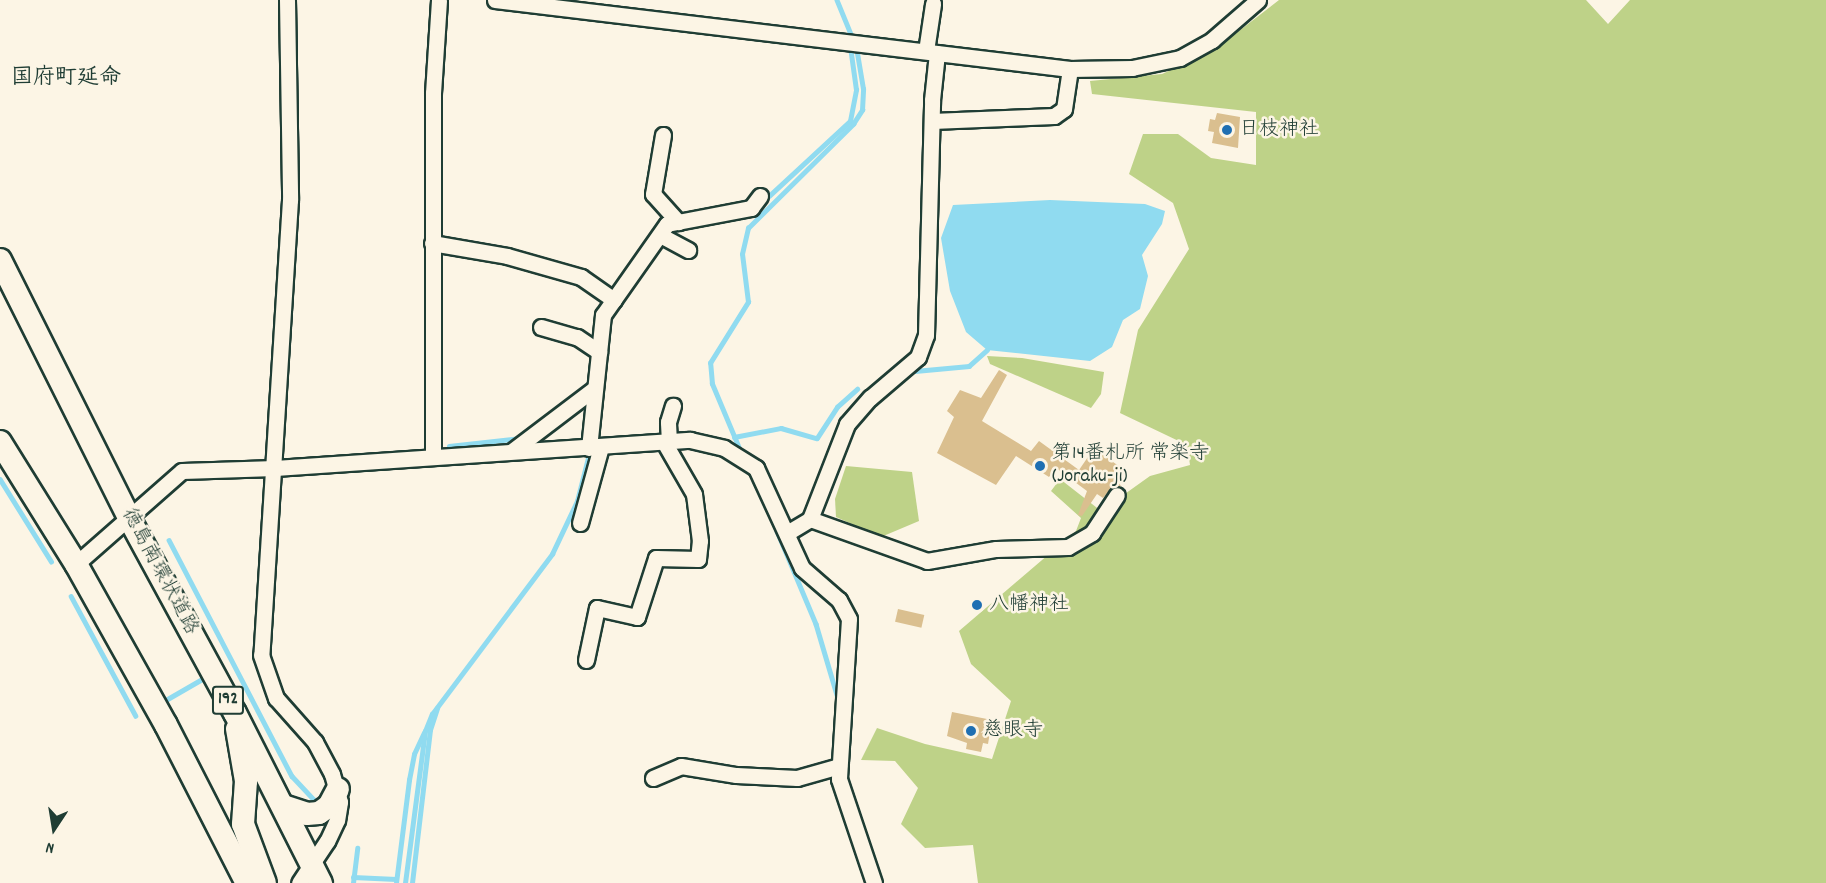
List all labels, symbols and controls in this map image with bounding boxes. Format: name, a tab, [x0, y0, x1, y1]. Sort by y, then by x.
district label: 国府町延命	[11, 66, 121, 92]
place label: 日枝神社	[1239, 118, 1319, 142]
marker: 日枝神社	[1220, 123, 1234, 137]
place label: 第14番札所 常楽寺 (Joraku-ji)	[1052, 442, 1209, 489]
marker: 第14番札所 常楽寺 (Joraku-ji)	[1033, 459, 1047, 473]
street label: 徳島南環状道路	[116, 505, 202, 639]
place label: 八幡神社	[989, 593, 1069, 617]
marker: 八幡神社	[970, 598, 984, 612]
road number: 192	[212, 685, 244, 715]
place label: 慈眼寺	[983, 719, 1043, 743]
marker: 慈眼寺	[964, 724, 978, 738]
north arrow	[24, 799, 84, 859]
text: N	[44, 835, 56, 859]

